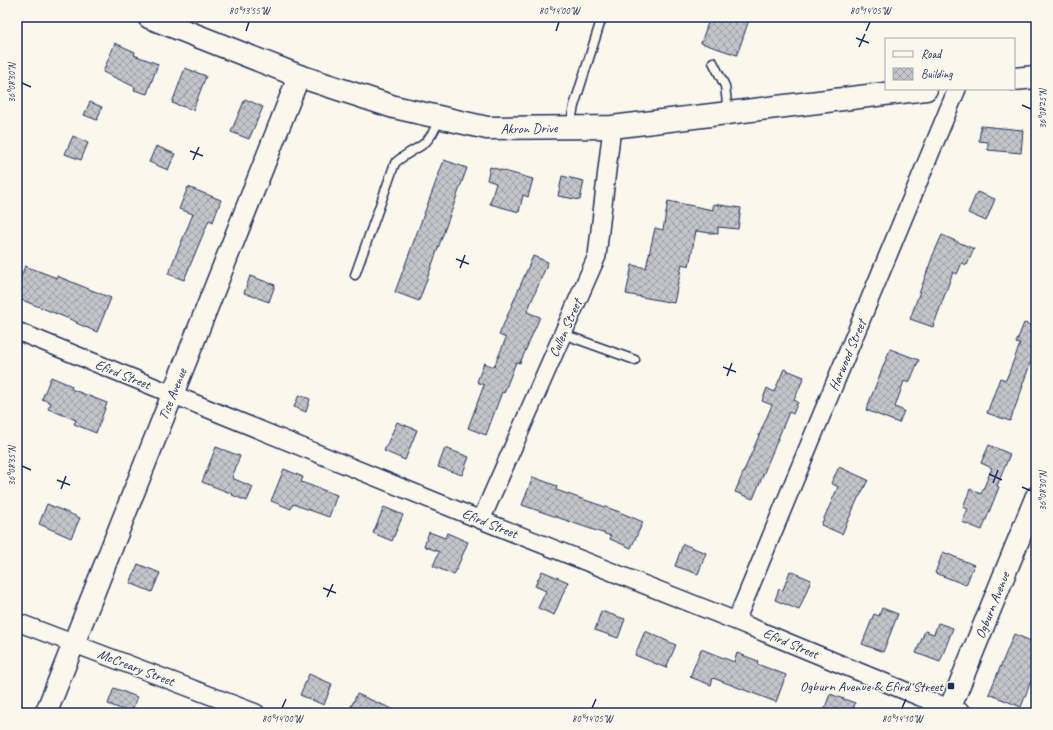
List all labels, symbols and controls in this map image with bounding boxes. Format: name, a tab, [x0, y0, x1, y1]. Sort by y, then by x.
text: 80°13'55"W	[229, 4, 271, 17]
text: 80°14'00"W	[539, 4, 581, 17]
text: 80°14'05"W	[850, 4, 892, 17]
legend	[885, 38, 1015, 90]
text: Road	[921, 46, 943, 62]
text: 36°08'30"N	[5, 61, 18, 103]
text: Building	[921, 66, 953, 82]
text: 36°08'25"N	[1036, 87, 1049, 129]
street label: Akron Drive	[500, 119, 559, 137]
street label: Cullen Street	[545, 295, 587, 360]
street label: Harwood Street	[825, 315, 871, 393]
street label: Efird Street	[93, 356, 154, 394]
street label: Tise Avenue	[154, 365, 191, 422]
text: 36°08'35"N	[5, 444, 18, 486]
text: 36°08'30"N	[1036, 469, 1049, 511]
street label: Efird Street	[460, 505, 521, 543]
street label: Ogburn Avenue	[971, 568, 1014, 641]
street label: Efird Street	[761, 624, 822, 663]
street label: McCreary Street	[95, 645, 178, 690]
place label: Ogburn Avenue & Efird Street	[800, 678, 944, 695]
marker: Ogburn Avenue & Efird Street	[946, 681, 956, 691]
text: 80°14'00"W	[262, 712, 304, 725]
text: 80°14'05"W	[572, 712, 614, 725]
text: 80°14'10"W	[882, 712, 924, 725]

